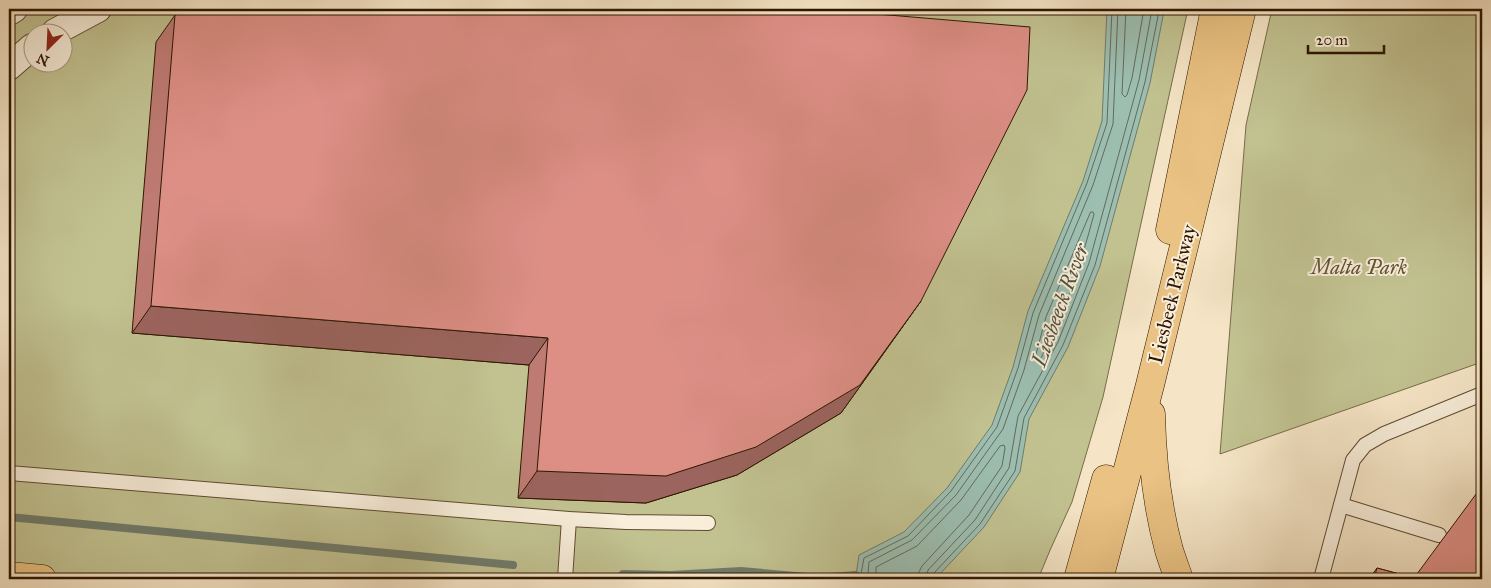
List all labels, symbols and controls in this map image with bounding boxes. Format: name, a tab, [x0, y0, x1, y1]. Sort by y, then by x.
north arrow	[22, 22, 72, 72]
scale bar	[1308, 22, 1385, 54]
text: 20 m	[1316, 31, 1348, 49]
text: N	[34, 49, 52, 70]
street label: Liesbeek Parkway	[1143, 221, 1201, 366]
water label: Liesbeeck River	[1025, 239, 1095, 371]
park label: Malta Park	[1309, 255, 1407, 279]

